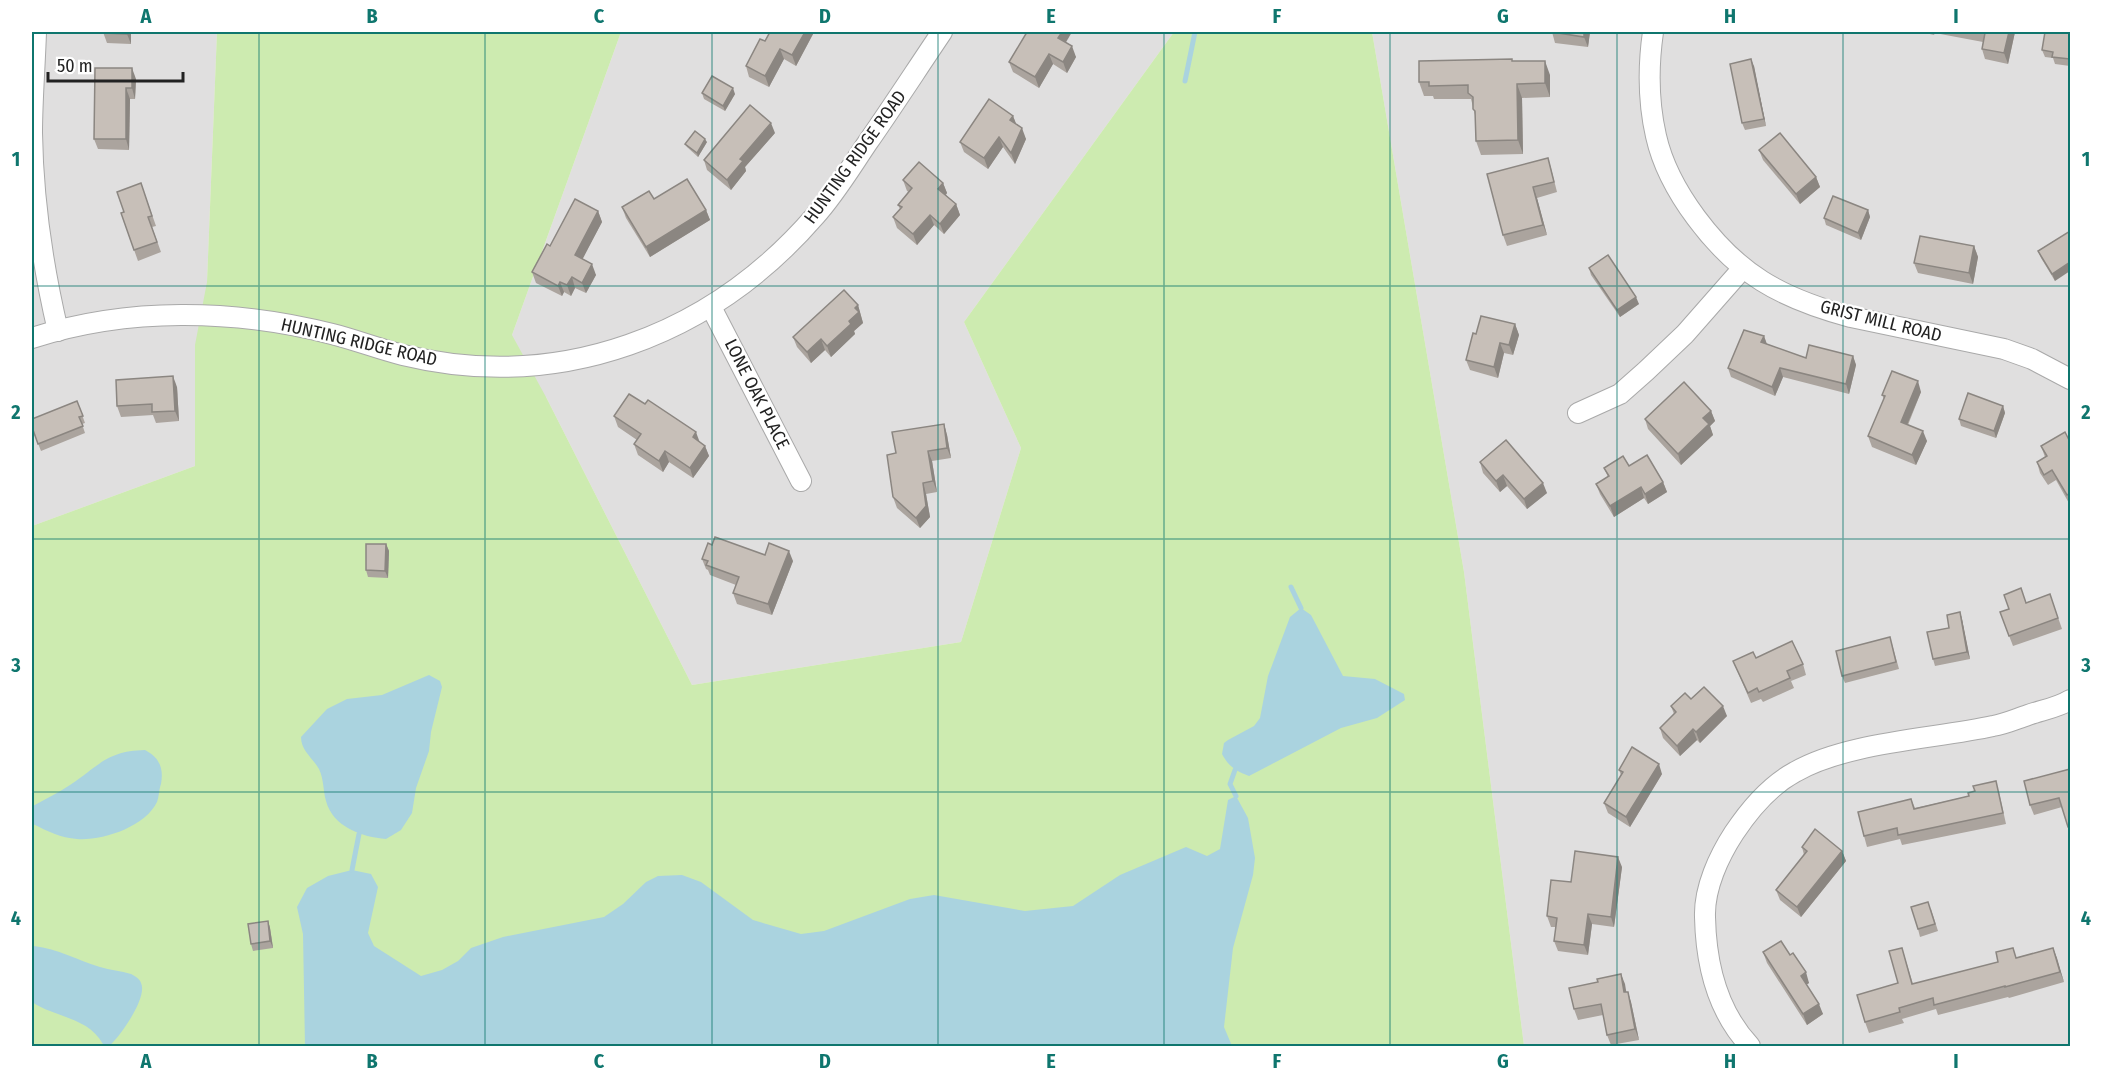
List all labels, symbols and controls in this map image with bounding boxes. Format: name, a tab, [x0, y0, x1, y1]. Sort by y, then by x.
text: A	[140, 4, 153, 28]
text: B	[366, 4, 378, 28]
text: C	[594, 4, 605, 28]
text: D	[819, 4, 831, 28]
text: E	[1046, 4, 1056, 28]
text: F	[1273, 4, 1282, 28]
text: G	[1497, 4, 1509, 28]
text: H	[1724, 4, 1736, 28]
text: I	[1953, 4, 1959, 28]
scale bar	[48, 45, 183, 83]
text: 50 m	[57, 55, 93, 77]
street label: HUNTING RIDGE ROAD	[799, 86, 911, 228]
text: 1	[12, 147, 20, 171]
text: 1	[2082, 147, 2090, 171]
street label: GRIST MILL ROAD	[1818, 295, 1944, 347]
street label: HUNTING RIDGE ROAD	[279, 313, 439, 371]
street label: LONE OAK PLACE	[720, 335, 794, 453]
text: 2	[10, 400, 21, 424]
text: 2	[2080, 400, 2091, 424]
text: 3	[10, 653, 21, 677]
text: 3	[2080, 653, 2091, 677]
text: 4	[11, 906, 21, 930]
text: 4	[2081, 906, 2091, 930]
text: A	[140, 1049, 153, 1073]
text: B	[366, 1049, 378, 1073]
text: C	[594, 1049, 605, 1073]
text: D	[819, 1049, 831, 1073]
text: E	[1046, 1049, 1056, 1073]
text: F	[1273, 1049, 1282, 1073]
text: G	[1497, 1049, 1509, 1073]
text: H	[1724, 1049, 1736, 1073]
text: I	[1953, 1049, 1959, 1073]

